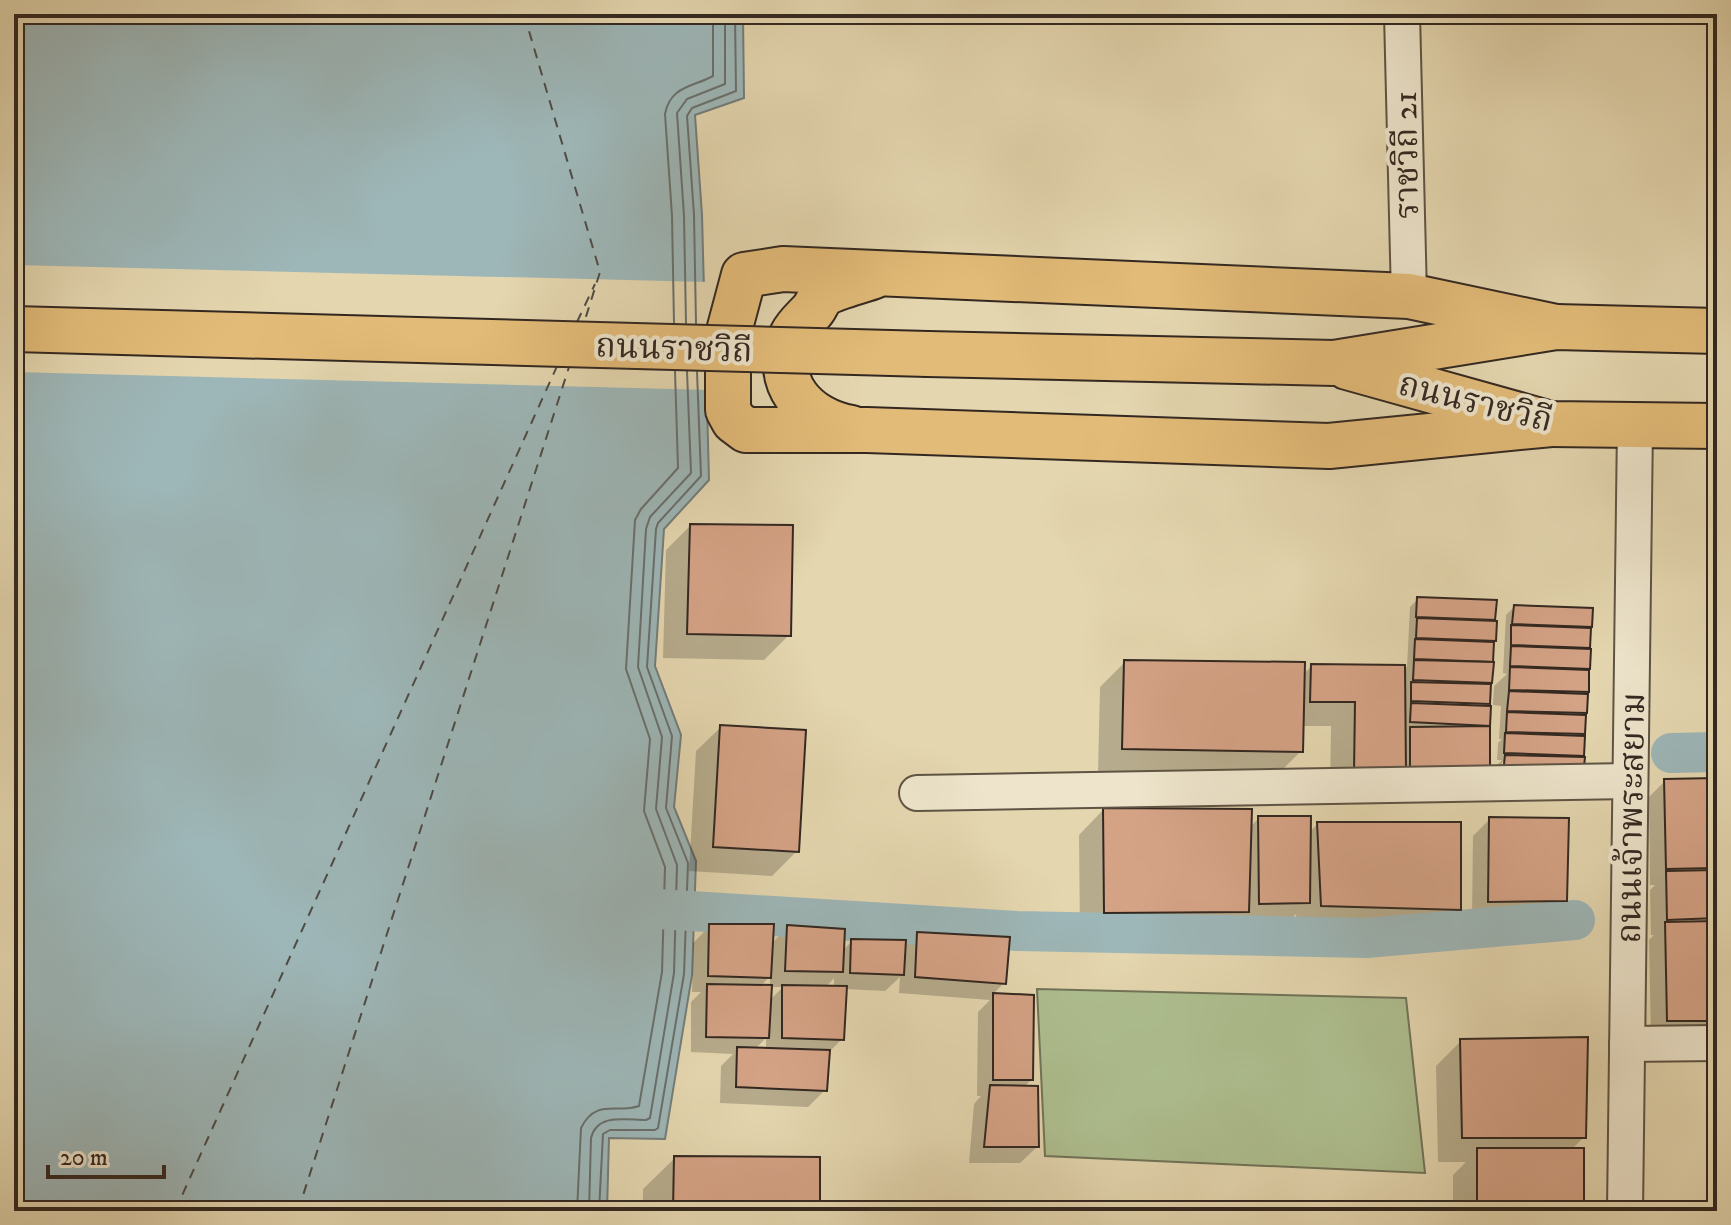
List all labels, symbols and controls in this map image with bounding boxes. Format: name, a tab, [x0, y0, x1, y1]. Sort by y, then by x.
street label: ราชวิถี 21	[1385, 91, 1429, 219]
street label: ถนนราชวิถี	[595, 325, 753, 373]
street label: ถนนราชวิถี	[1394, 364, 1557, 442]
street label: ถนนเจ้าพระสยาม	[1609, 692, 1655, 944]
scale bar	[48, 1129, 164, 1179]
text: 20 m	[60, 1143, 108, 1173]

